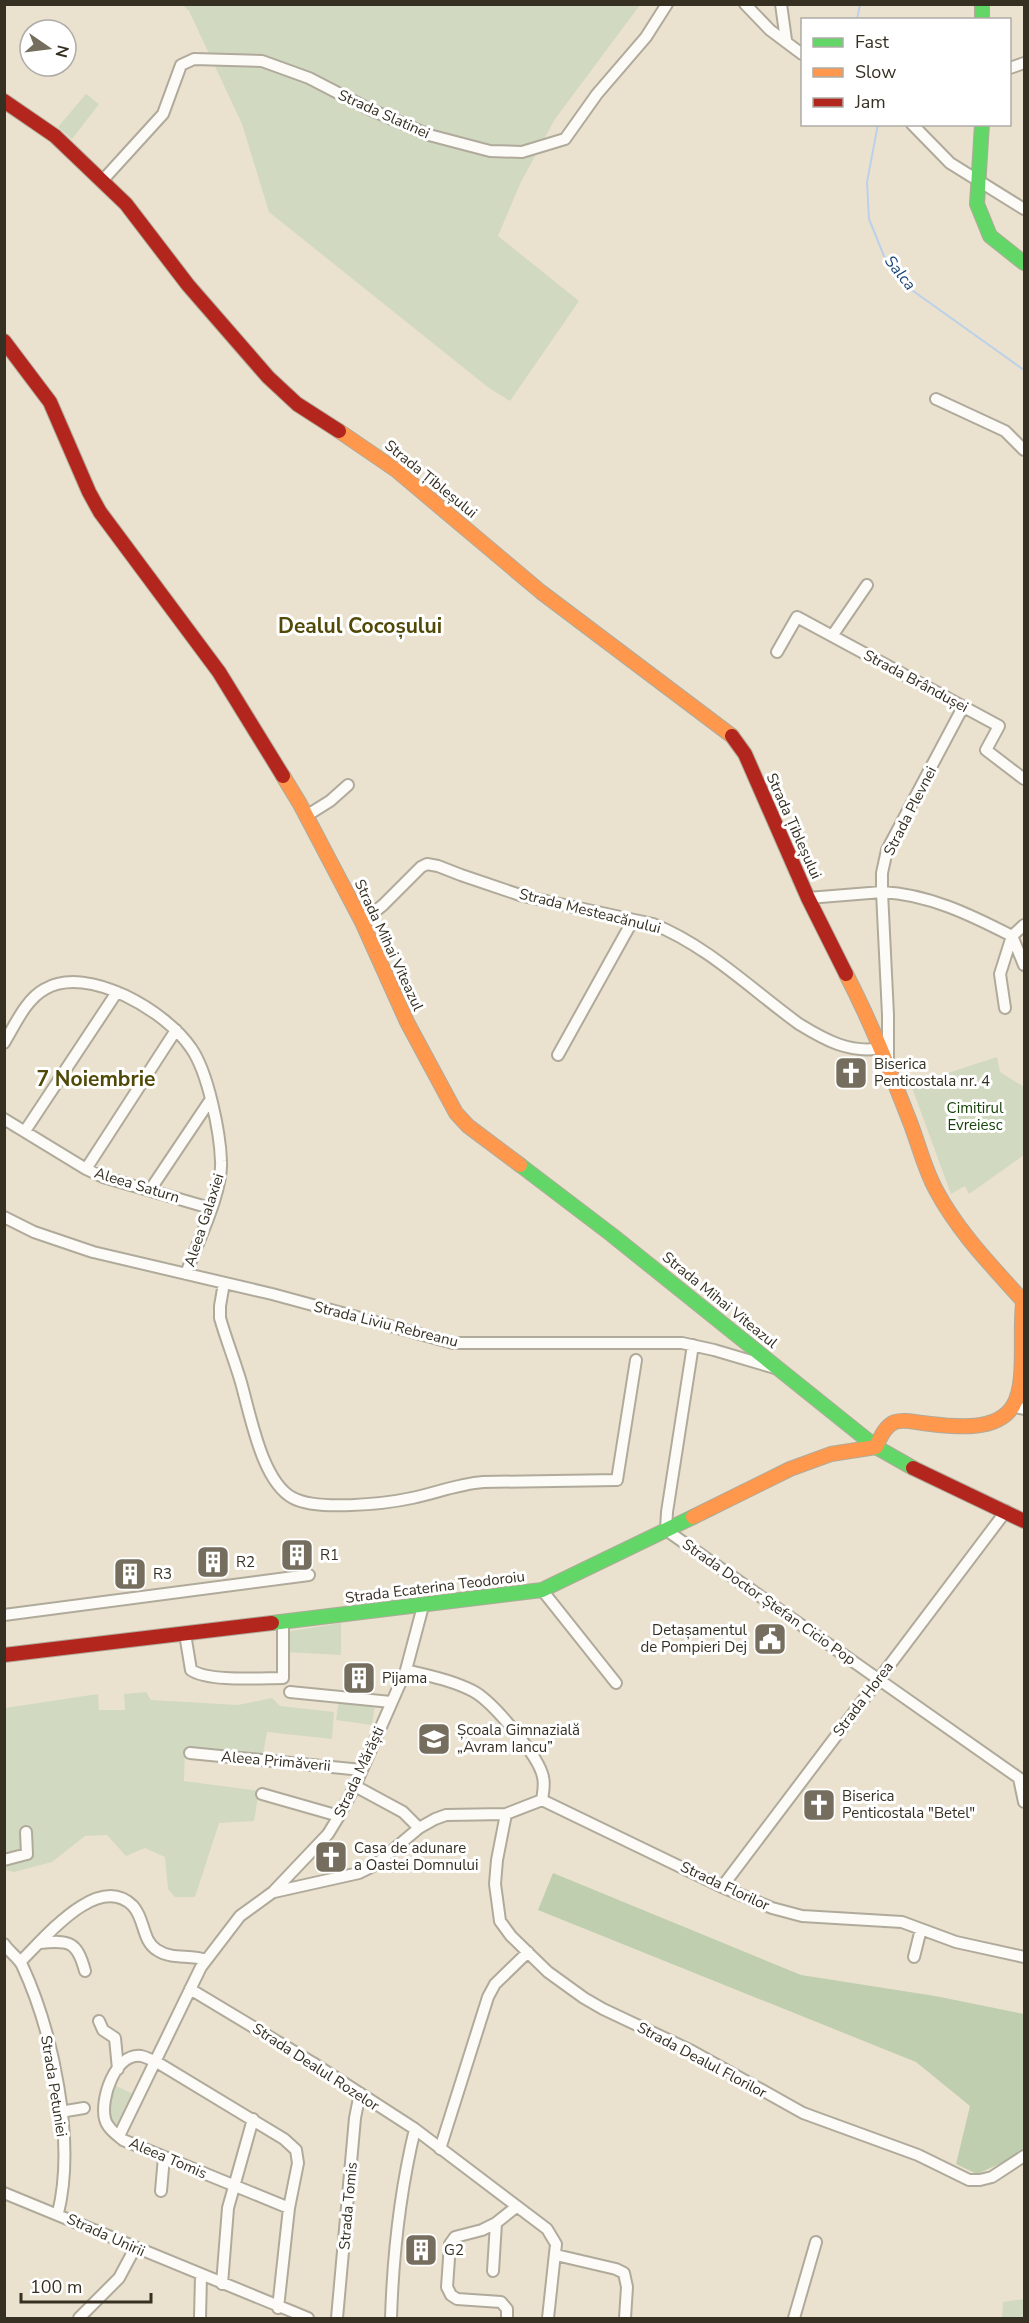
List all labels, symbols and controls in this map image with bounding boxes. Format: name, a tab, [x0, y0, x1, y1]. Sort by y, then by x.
north arrow	[18, 18, 78, 78]
legend	[801, 18, 1011, 126]
text: Fast	[855, 30, 890, 54]
text: N	[49, 43, 74, 60]
text: Slow	[855, 60, 896, 84]
street label: Strada Slatinei	[335, 85, 433, 143]
text: Jam	[854, 90, 886, 114]
water label: Salca	[879, 251, 921, 295]
street label: Strada Țibleșului	[380, 435, 482, 523]
district label: Dealul Cocoșului	[278, 612, 442, 640]
street label: Strada Brândușei	[860, 645, 972, 717]
street label: Strada Plevnei	[879, 763, 941, 859]
street label: Strada Țibleșului	[762, 770, 826, 882]
street label: Strada Mihai Viteazul	[350, 876, 429, 1015]
street label: Strada Mesteacănului	[517, 884, 663, 938]
place label: Biserica Penticostala nr. 4	[874, 1054, 990, 1091]
church icon: Biserica Penticostala nr. 4	[833, 1055, 869, 1091]
district label: 7 Noiembrie	[37, 1065, 155, 1093]
park label: Cimitirul Evreiesc	[947, 1098, 1004, 1135]
street label: Aleea Saturn	[92, 1163, 182, 1207]
street label: Aleea Galaxiei	[179, 1171, 229, 1269]
street label: Strada Mihai Viteazul	[658, 1247, 782, 1353]
street label: Strada Liviu Rebreanu	[312, 1296, 460, 1352]
street label: Strada Doctor Ștefan Cicio Pop	[678, 1534, 860, 1670]
building icon: R1	[279, 1537, 315, 1573]
building icon: R2	[195, 1544, 231, 1580]
place label: R1	[320, 1545, 339, 1565]
place label: R2	[236, 1552, 255, 1572]
building icon: R3	[112, 1556, 148, 1592]
place label: R3	[153, 1564, 172, 1584]
street label: Strada Ecaterina Teodoroiu	[344, 1566, 526, 1608]
place label: Detașamentul de Pompieri Dej	[641, 1620, 748, 1657]
public building icon: Detașamentul de Pompieri Dej	[752, 1621, 788, 1657]
street label: Strada Horea	[828, 1657, 898, 1741]
building icon: Pijama	[341, 1660, 377, 1696]
place label: Pijama	[382, 1668, 427, 1688]
place label: Școala Gimnazială „Avram Iancu”	[457, 1720, 580, 1757]
school or university icon: Școala Gimnazială „Avram Iancu”	[416, 1721, 452, 1757]
street label: Strada Mărăști	[329, 1723, 389, 1821]
street label: Aleea Primăverii	[220, 1746, 332, 1776]
place label: Biserica Penticostala "Betel"	[842, 1786, 975, 1823]
church icon: Biserica Penticostala "Betel"	[801, 1787, 837, 1823]
place label: Casa de adunare a Oastei Domnului	[354, 1838, 478, 1875]
church icon: Casa de adunare a Oastei Domnului	[313, 1839, 349, 1875]
street label: Strada Florilor	[677, 1857, 773, 1916]
street label: Strada Dealul Florilor	[634, 2017, 771, 2103]
street label: Strada Dealul Rozelor	[249, 2018, 384, 2116]
street label: Strada Petuniei	[36, 2034, 72, 2138]
street label: Aleea Tomis	[126, 2133, 210, 2183]
street label: Strada Tomis	[334, 2161, 362, 2251]
street label: Strada Unirii	[64, 2209, 148, 2261]
building icon: G2	[403, 2232, 439, 2268]
place label: G2	[444, 2240, 464, 2260]
scale bar	[21, 2266, 152, 2304]
text: 100 m	[30, 2275, 82, 2299]

